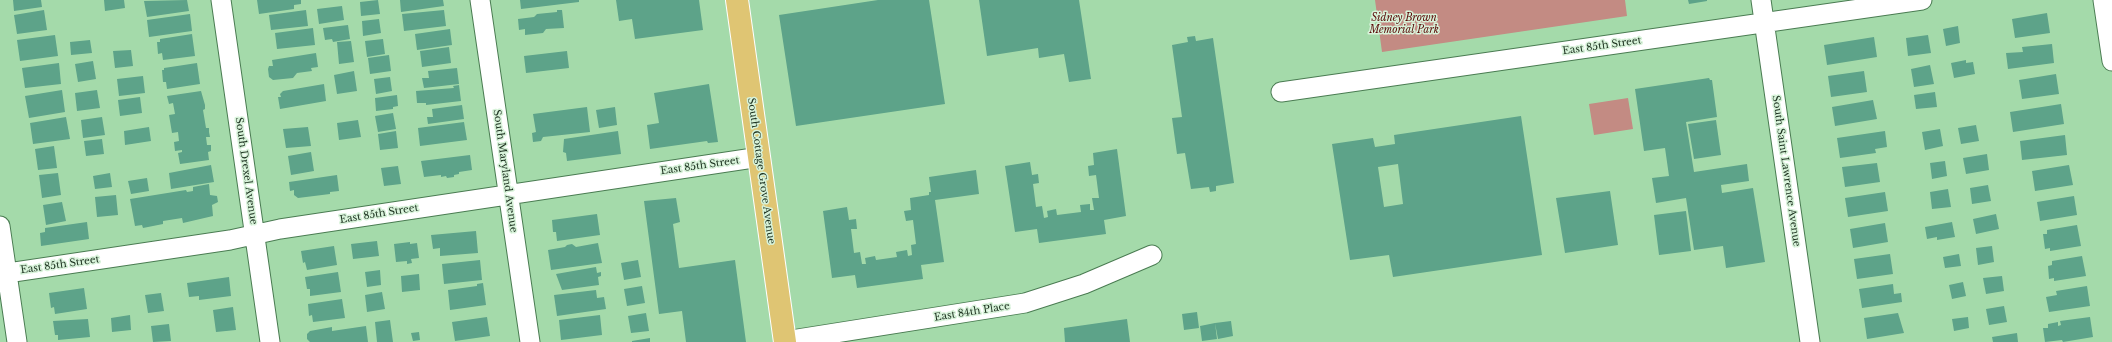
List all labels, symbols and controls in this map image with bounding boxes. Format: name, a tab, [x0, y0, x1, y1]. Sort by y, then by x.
park label: Sidney Brown Memorial Park	[1369, 12, 1439, 36]
street label: East 85th Street	[1562, 35, 1642, 57]
street label: South Saint Lawrence Avenue	[1769, 95, 1803, 247]
street label: South Cottage Grove Avenue	[745, 97, 777, 245]
street label: South Maryland Avenue	[490, 109, 520, 233]
street label: South Drexel Avenue	[233, 117, 259, 225]
street label: East 85th Street	[660, 155, 740, 177]
street label: East 85th Street	[339, 202, 419, 226]
street label: East 85th Street	[20, 254, 100, 276]
street label: East 84th Place	[933, 300, 1011, 324]

